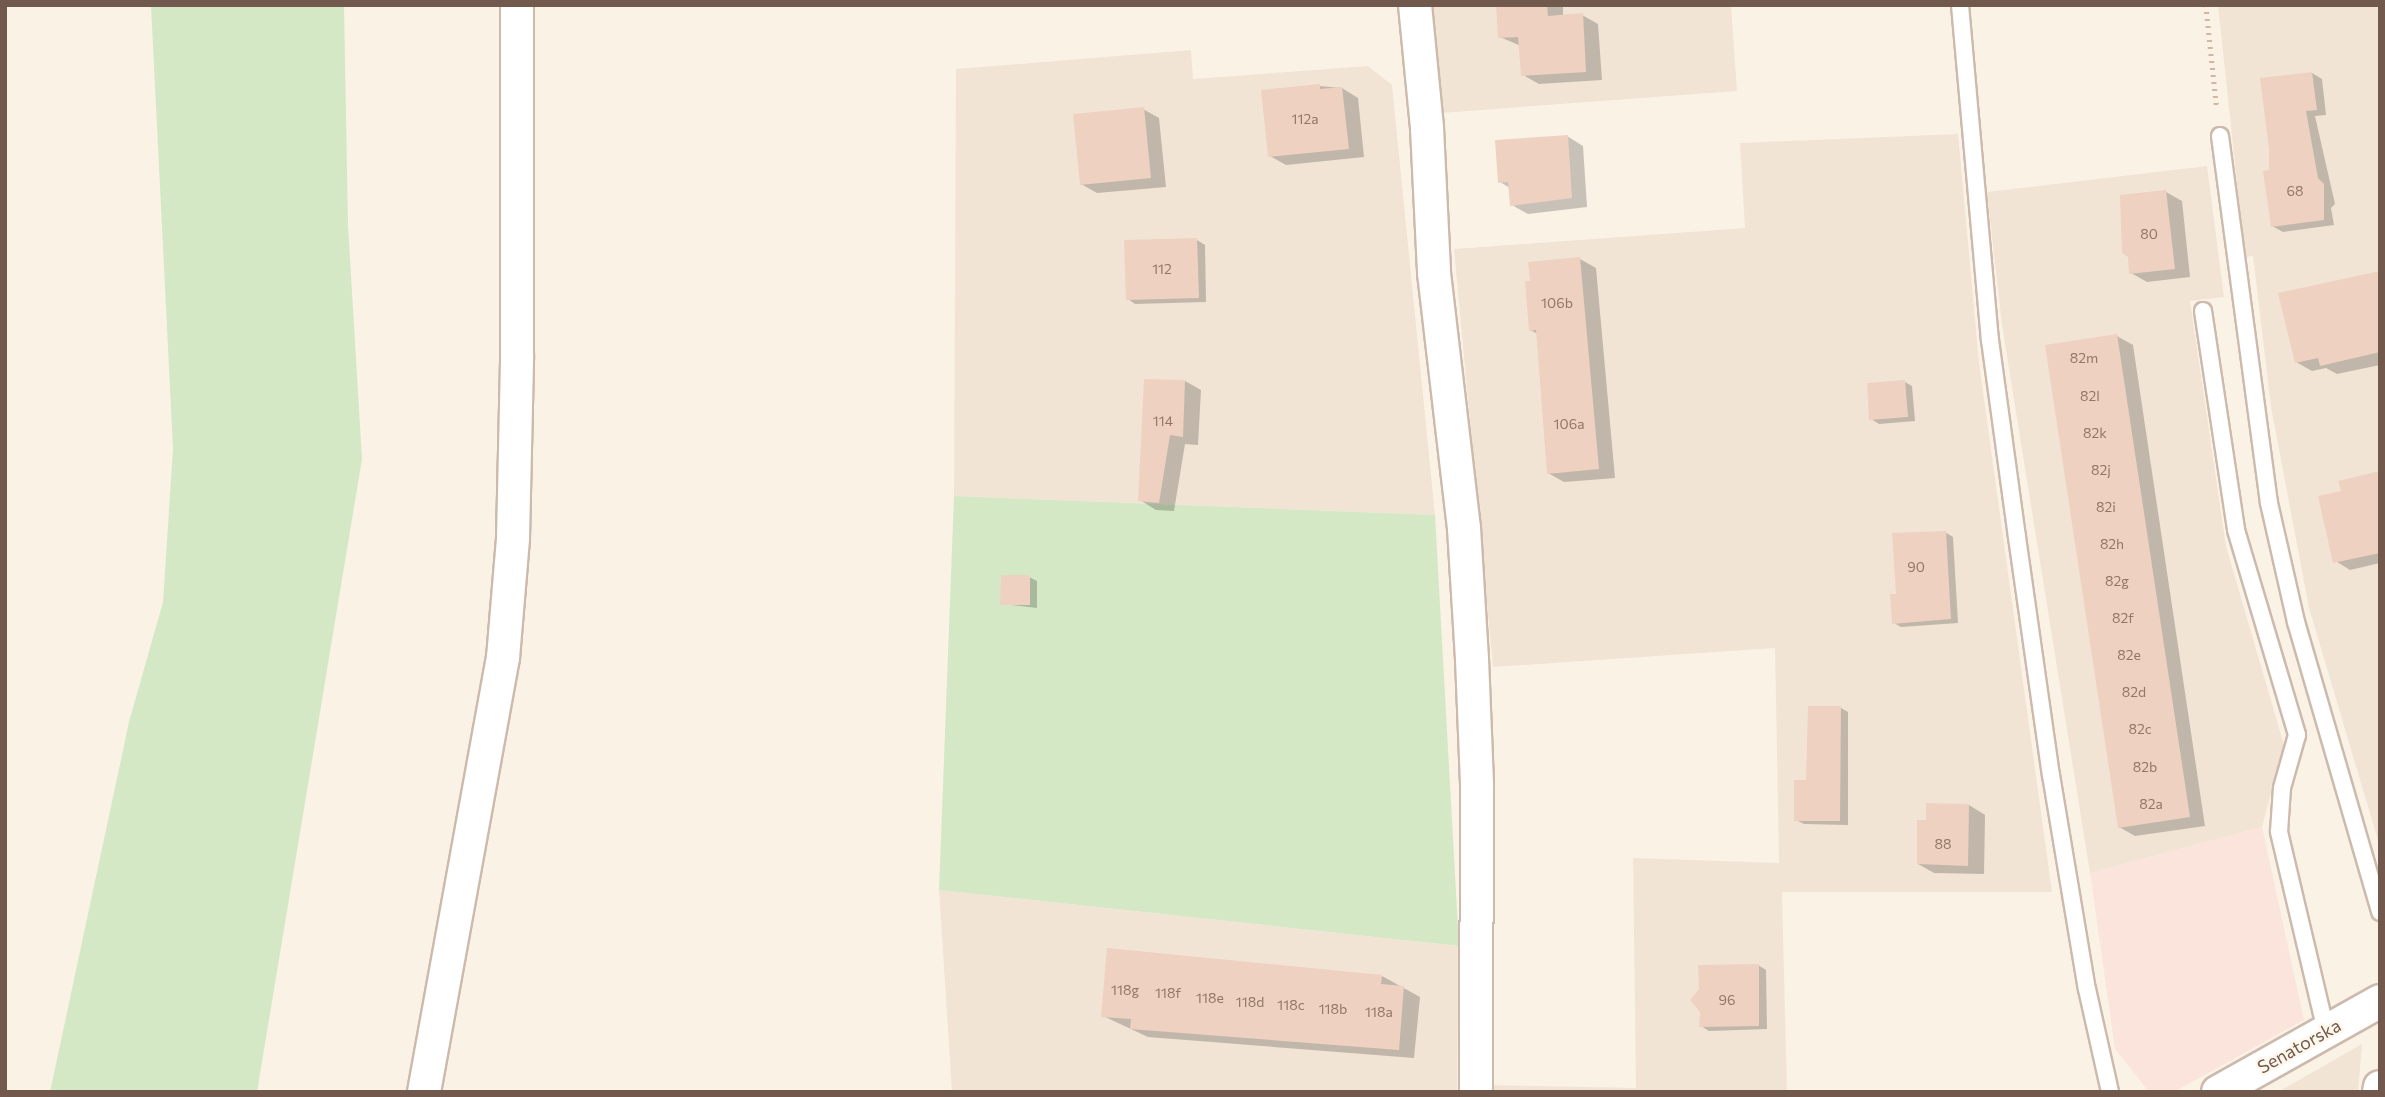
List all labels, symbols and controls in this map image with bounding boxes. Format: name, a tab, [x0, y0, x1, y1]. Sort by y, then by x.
house number: 112a	[1291, 111, 1319, 127]
house number: 68	[2287, 183, 2303, 199]
house number: 80	[2140, 226, 2158, 242]
house number: 112	[1152, 261, 1172, 277]
house number: 106b	[1541, 295, 1573, 311]
house number: 82m	[2070, 350, 2098, 366]
house number: 82l	[2080, 388, 2100, 404]
house number: 114	[1153, 413, 1173, 429]
house number: 106a	[1554, 416, 1584, 432]
house number: 82k	[2083, 425, 2107, 441]
house number: 82j	[2091, 462, 2111, 478]
house number: 82i	[2096, 499, 2116, 515]
house number: 82h	[2100, 536, 2124, 552]
house number: 90	[1907, 559, 1925, 575]
house number: 82g	[2105, 573, 2129, 589]
house number: 82f	[2112, 610, 2134, 626]
house number: 82e	[2117, 647, 2141, 663]
house number: 82d	[2122, 684, 2146, 700]
house number: 82c	[2128, 721, 2152, 737]
house number: 82b	[2133, 759, 2157, 775]
house number: 82a	[2139, 796, 2163, 812]
house number: 88	[1935, 836, 1951, 852]
house number: 118g	[1111, 982, 1139, 998]
house number: 118f	[1155, 985, 1181, 1001]
house number: 118e	[1196, 990, 1224, 1006]
house number: 96	[1719, 992, 1735, 1008]
house number: 118d	[1236, 994, 1264, 1010]
house number: 118c	[1277, 997, 1305, 1013]
house number: 118b	[1319, 1001, 1347, 1017]
house number: 118a	[1365, 1004, 1393, 1020]
street label: Senatorska	[2254, 1014, 2344, 1078]

